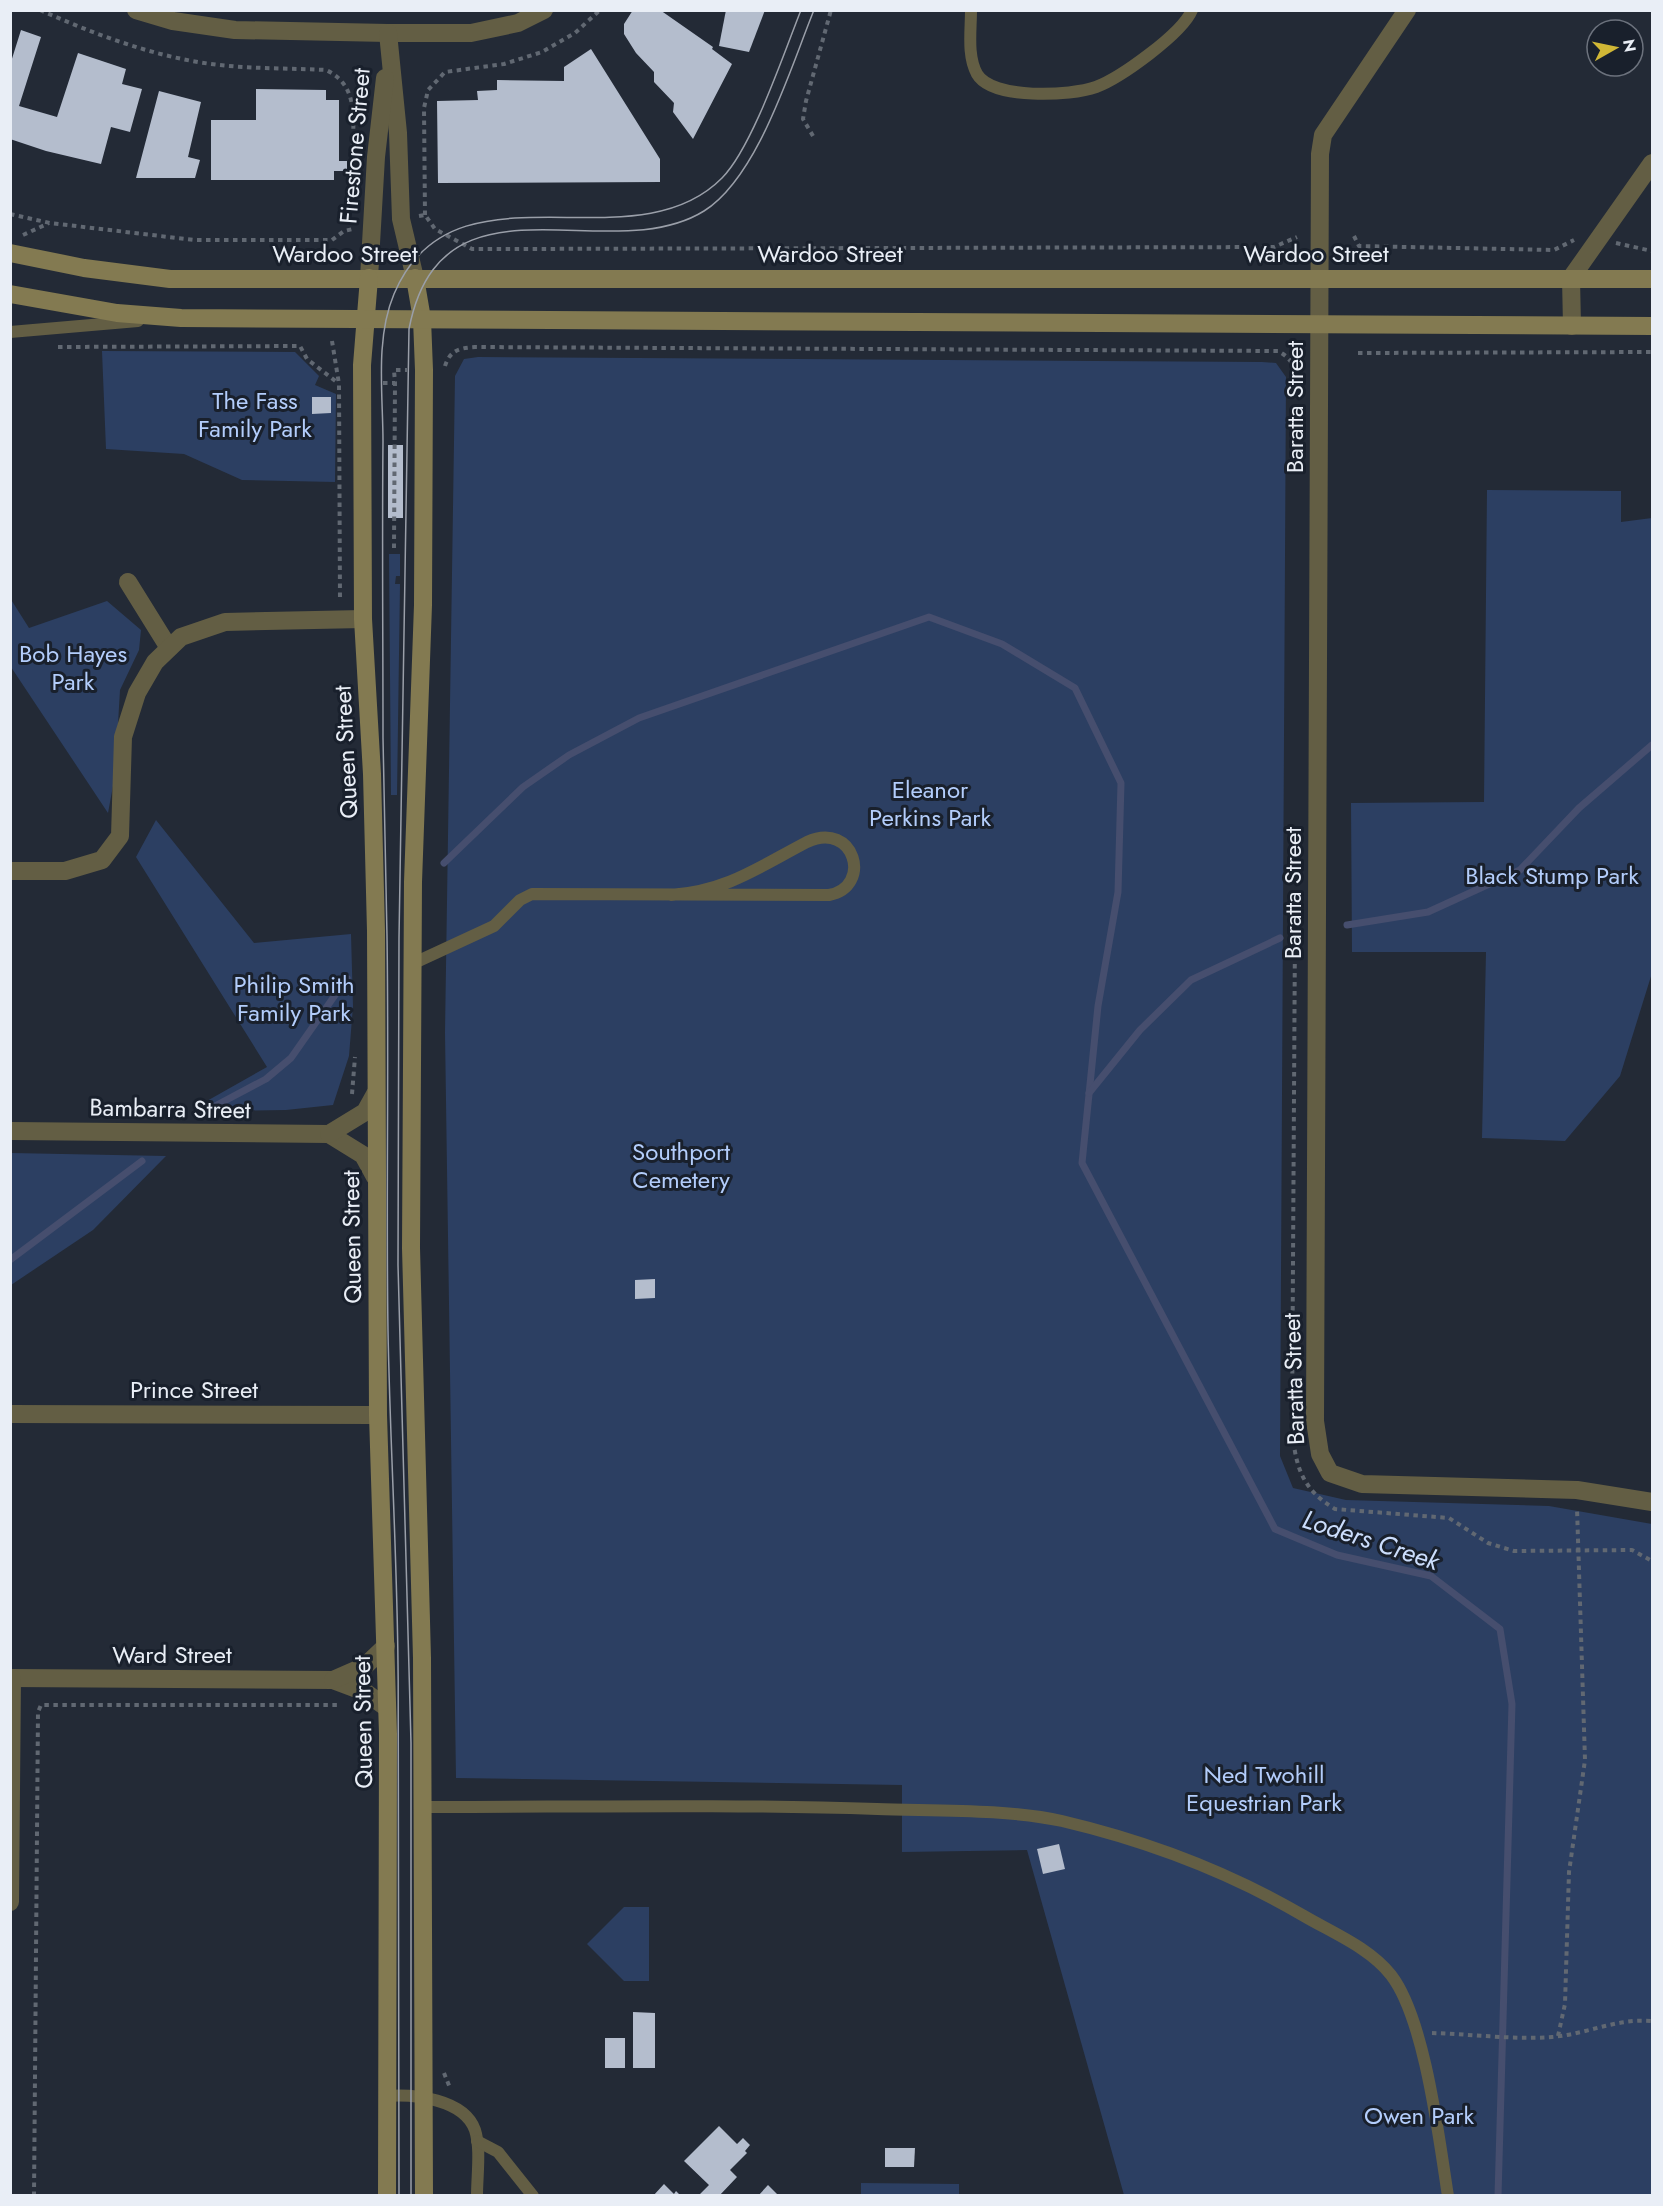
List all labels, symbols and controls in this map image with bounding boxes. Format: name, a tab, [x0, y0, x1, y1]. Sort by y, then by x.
north arrow	[1585, 18, 1645, 78]
text: N	[1617, 38, 1642, 54]
street label: Firestone Street	[330, 66, 379, 225]
street label: Wardoo Street	[272, 236, 418, 271]
street label: Wardoo Street	[757, 236, 903, 271]
street label: Wardoo Street	[1243, 236, 1389, 271]
street label: Baratta Street	[1277, 341, 1312, 473]
park label: The Fass Family Park	[198, 383, 312, 446]
park label: Bob Hayes Park	[19, 636, 127, 699]
street label: Queen Street	[325, 684, 366, 820]
park label: Eleanor Perkins Park	[869, 772, 991, 835]
street label: Baratta Street	[1275, 827, 1310, 959]
park label: Black Stump Park	[1465, 858, 1639, 893]
park label: Philip Smith Family Park	[233, 967, 355, 1030]
street label: Bambarra Street	[89, 1090, 251, 1127]
park label: Southport Cemetery	[632, 1134, 730, 1197]
street label: Queen Street	[333, 1170, 370, 1304]
street label: Baratta Street	[1274, 1312, 1313, 1446]
street label: Prince Street	[130, 1372, 258, 1407]
water label: Loders Creek	[1298, 1500, 1446, 1581]
street label: Ward Street	[112, 1637, 232, 1672]
street label: Queen Street	[344, 1655, 381, 1789]
park label: Ned Twohill Equestrian Park	[1186, 1757, 1342, 1820]
park label: Owen Park	[1364, 2098, 1475, 2133]

